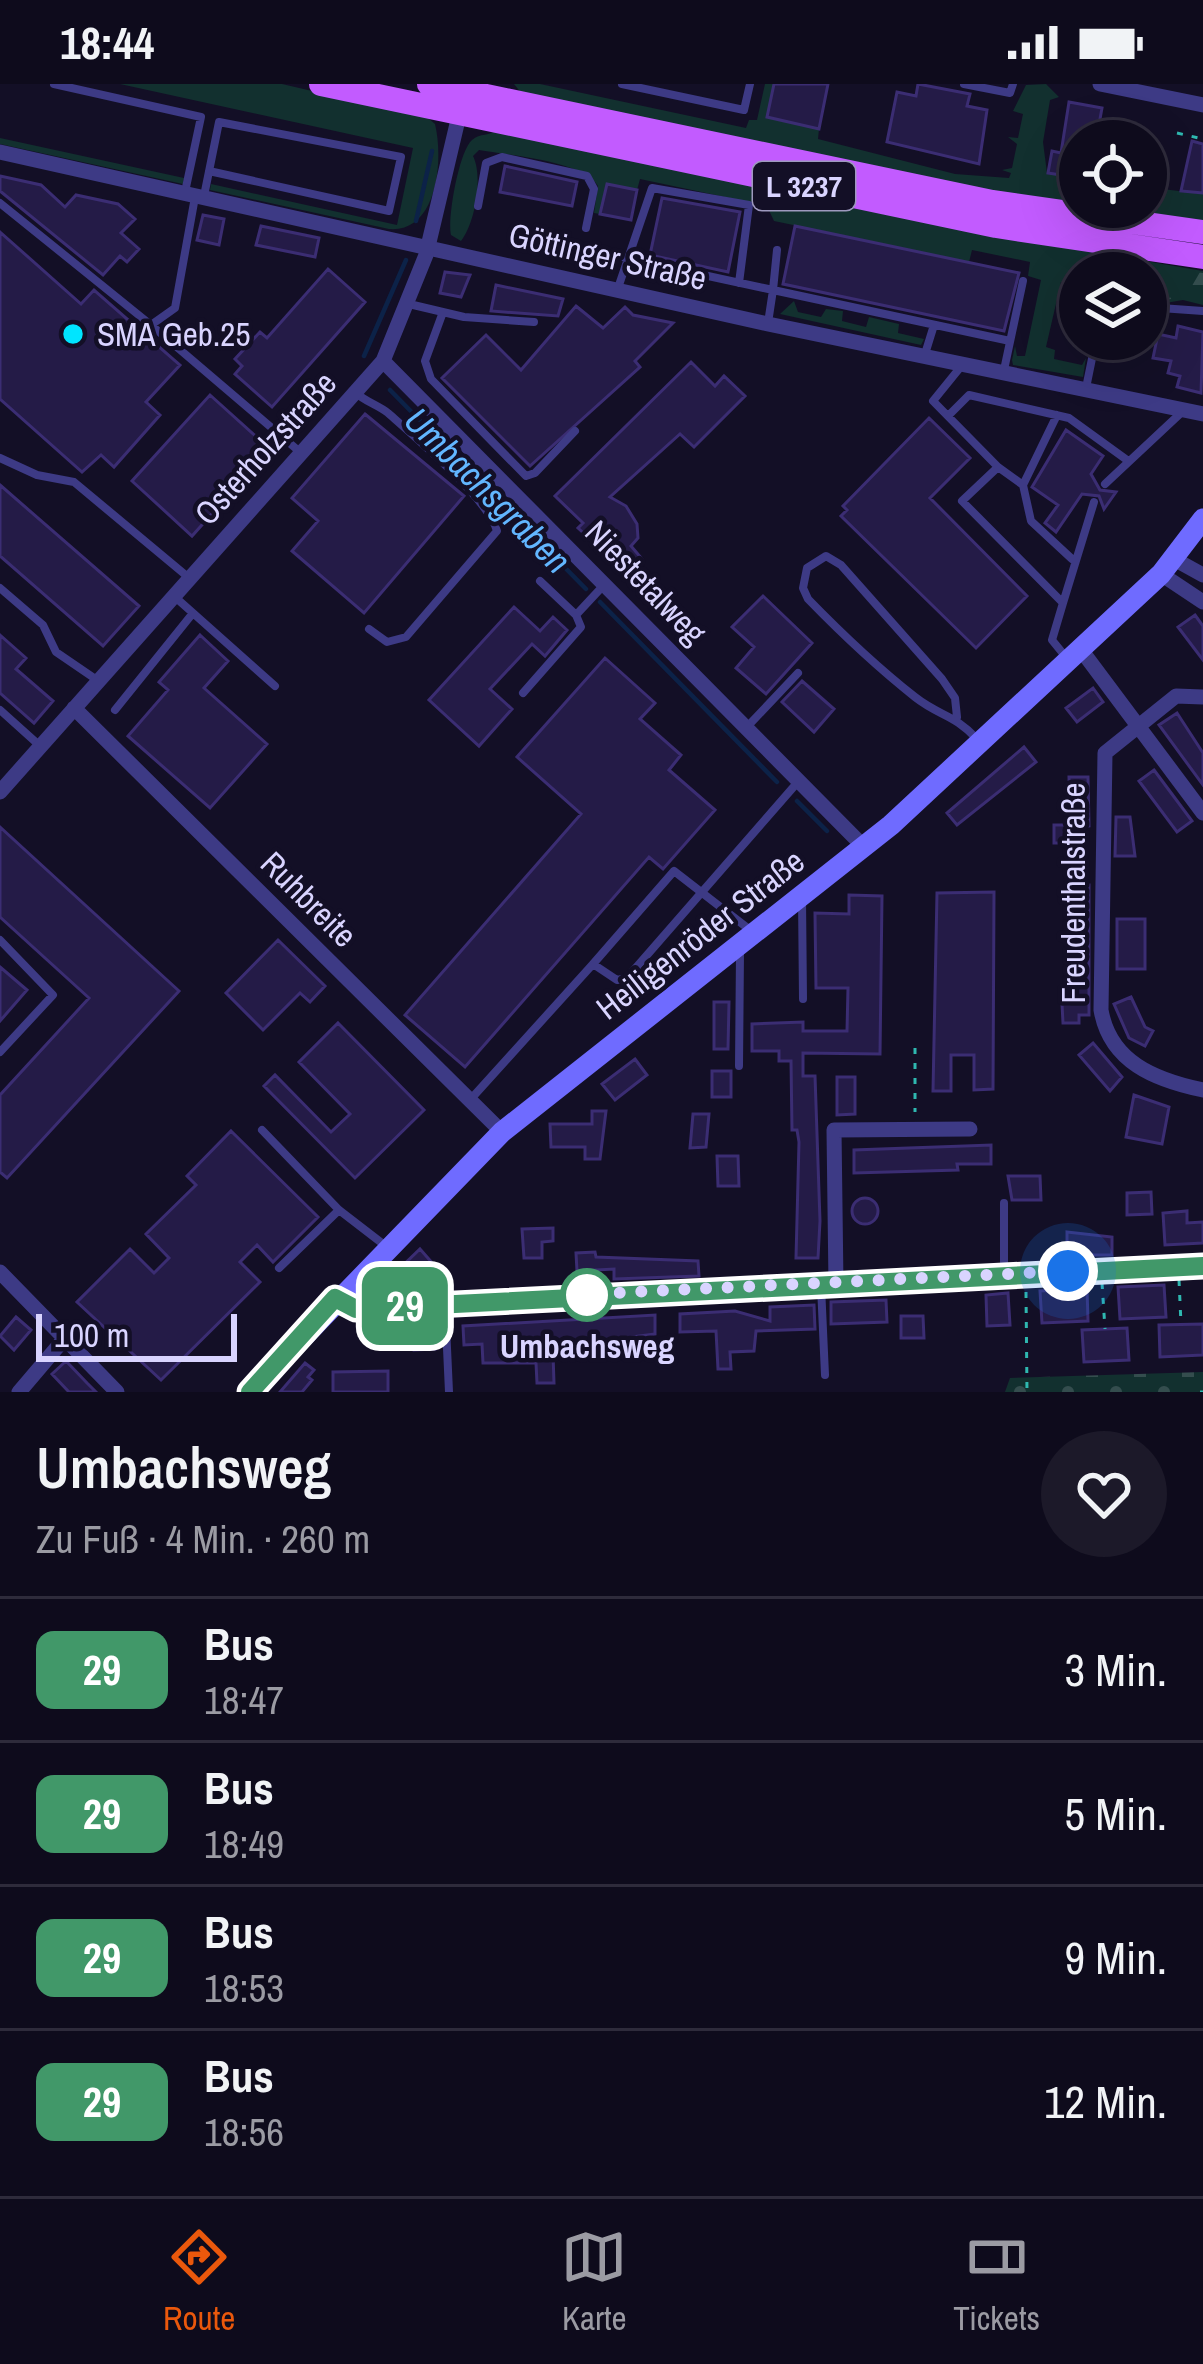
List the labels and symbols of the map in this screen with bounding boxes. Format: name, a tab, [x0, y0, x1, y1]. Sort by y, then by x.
road number: L 3237	[753, 162, 855, 210]
street label: Göttinger Straße	[505, 212, 711, 300]
place label: SMA Geb.25	[97, 312, 250, 356]
marker: SMA Geb.25	[60, 321, 86, 347]
street label: Osterholzstraße	[184, 362, 346, 534]
water label: Umbachsgraben	[394, 396, 582, 584]
street label: Niestetalweg	[576, 510, 716, 654]
street label: Freudenthalstraße	[1051, 782, 1095, 1004]
street label: Heiligenröder Straße	[587, 839, 813, 1029]
street label: Ruhbreite	[251, 841, 367, 957]
your location	[1038, 1241, 1098, 1301]
line badge: 29	[351, 1267, 459, 1345]
marker: Umbachsweg	[562, 1270, 612, 1320]
scale bar	[36, 1308, 237, 1361]
place label: Umbachsweg	[500, 1324, 675, 1368]

